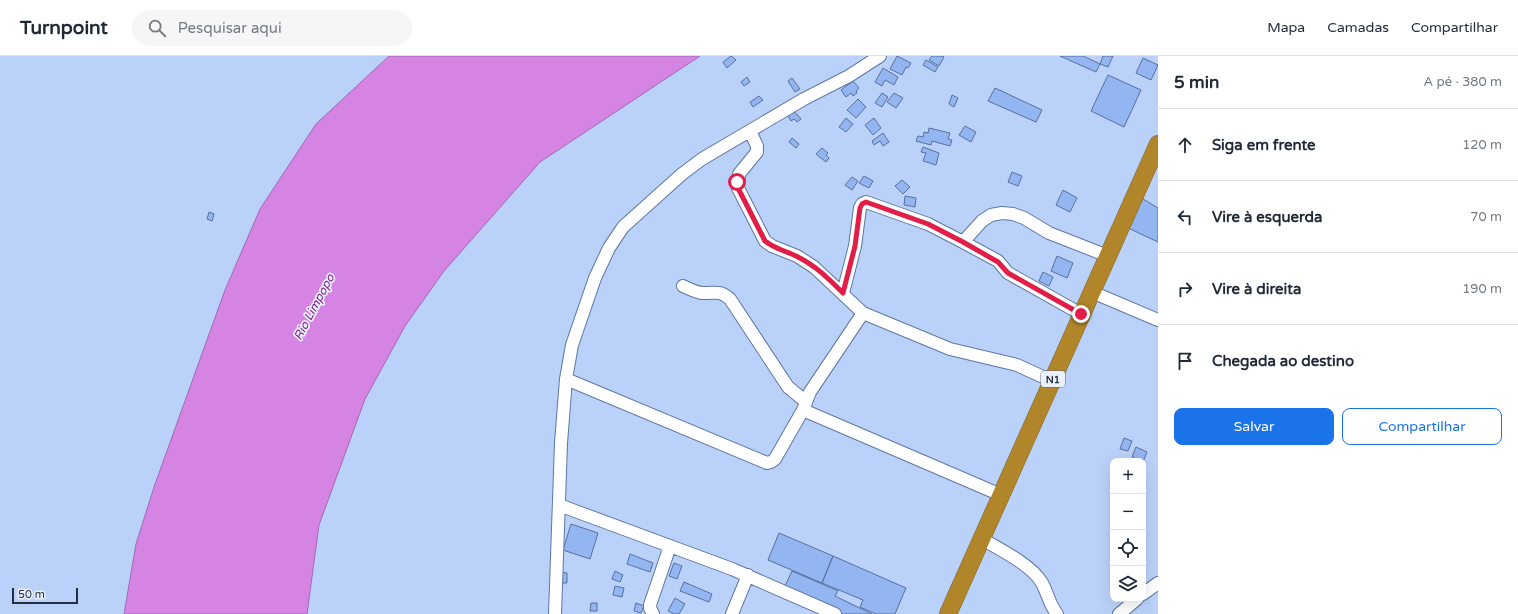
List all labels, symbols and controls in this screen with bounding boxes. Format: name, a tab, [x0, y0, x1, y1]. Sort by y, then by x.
search box	[132, 10, 412, 46]
text: Turnpoint	[20, 17, 108, 39]
icon: search	[146, 17, 168, 39]
text: Pesquisar aqui	[178, 19, 282, 37]
text: Mapa	[1267, 19, 1305, 36]
text: Camadas	[1327, 19, 1389, 36]
text: Compartilhar	[1411, 19, 1498, 36]
text: 5 min	[1174, 72, 1219, 93]
text: A pé · 380 m	[1423, 74, 1502, 90]
icon: ahead	[1174, 134, 1196, 156]
text: Siga em frente	[1212, 136, 1316, 154]
text: 120 m	[1462, 137, 1502, 153]
route start	[728, 173, 746, 191]
icon: left	[1174, 206, 1196, 228]
text: Vire à esquerda	[1212, 208, 1322, 226]
text: 70 m	[1470, 209, 1502, 225]
water label: Rio Limpopo	[291, 271, 338, 342]
icon: right	[1174, 278, 1196, 300]
text: Vire à direita	[1212, 280, 1301, 298]
text: 190 m	[1462, 281, 1502, 297]
route end	[1072, 305, 1090, 323]
icon: arrive	[1174, 350, 1196, 372]
text: Chegada ao destino	[1212, 352, 1354, 370]
road number: N1	[1041, 371, 1065, 387]
button: Salvar	[1174, 408, 1334, 445]
button: Compartilhar	[1342, 408, 1502, 445]
map controls	[1110, 458, 1146, 602]
button: +	[1110, 458, 1146, 494]
button: −	[1110, 494, 1146, 530]
button: locate	[1110, 530, 1146, 566]
button: layers	[1110, 566, 1146, 602]
scale bar	[12, 586, 78, 605]
text: 50 m	[18, 588, 45, 601]

